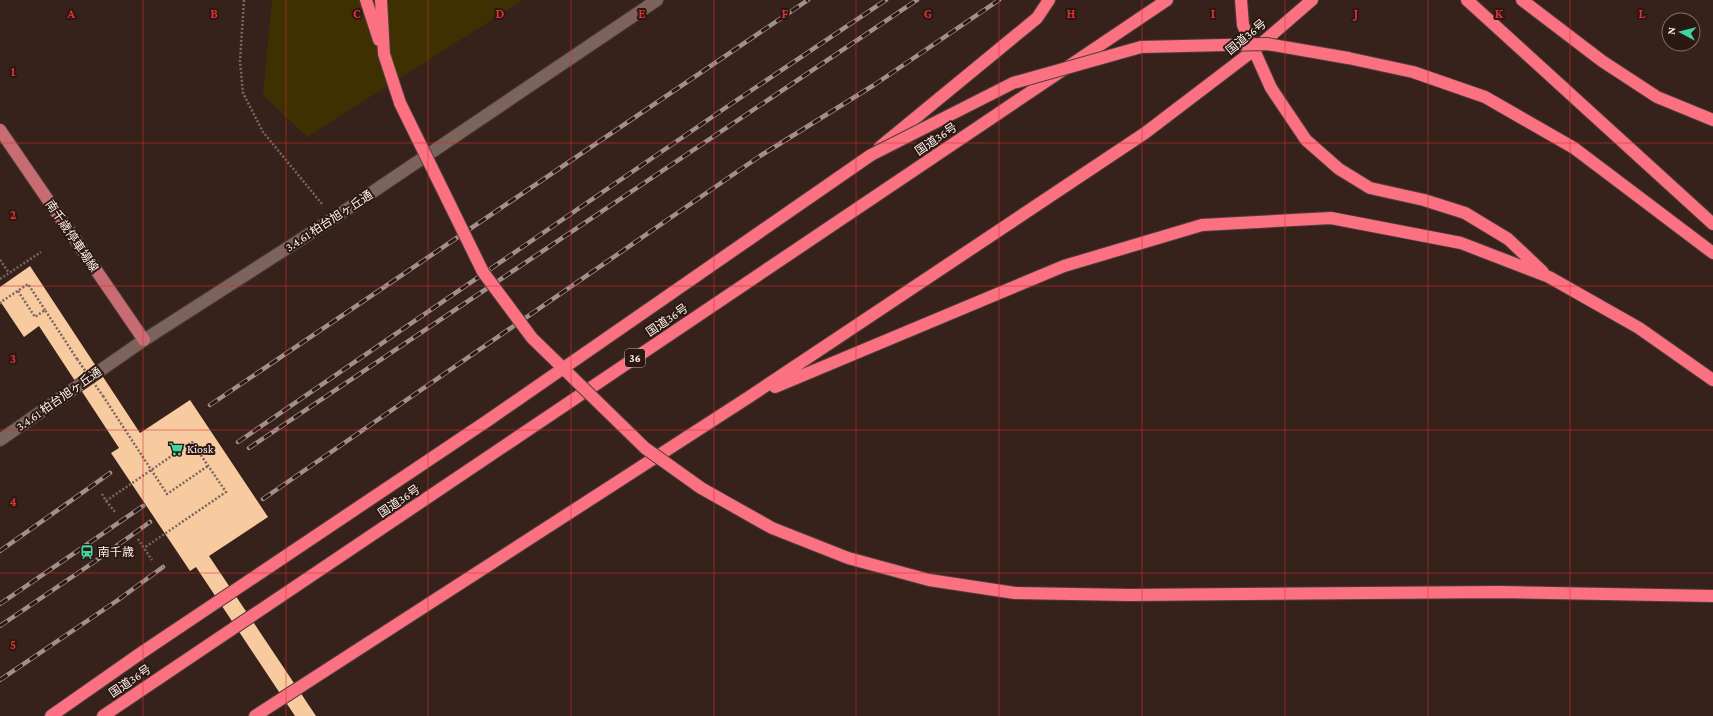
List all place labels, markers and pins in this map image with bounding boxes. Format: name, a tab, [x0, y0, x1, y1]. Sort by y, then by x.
supermarket icon: Kiosk	[168, 441, 184, 457]
place label: Kiosk	[187, 442, 214, 456]
station icon: 南千歳	[79, 544, 95, 560]
place label: 南千歳	[98, 545, 134, 559]

